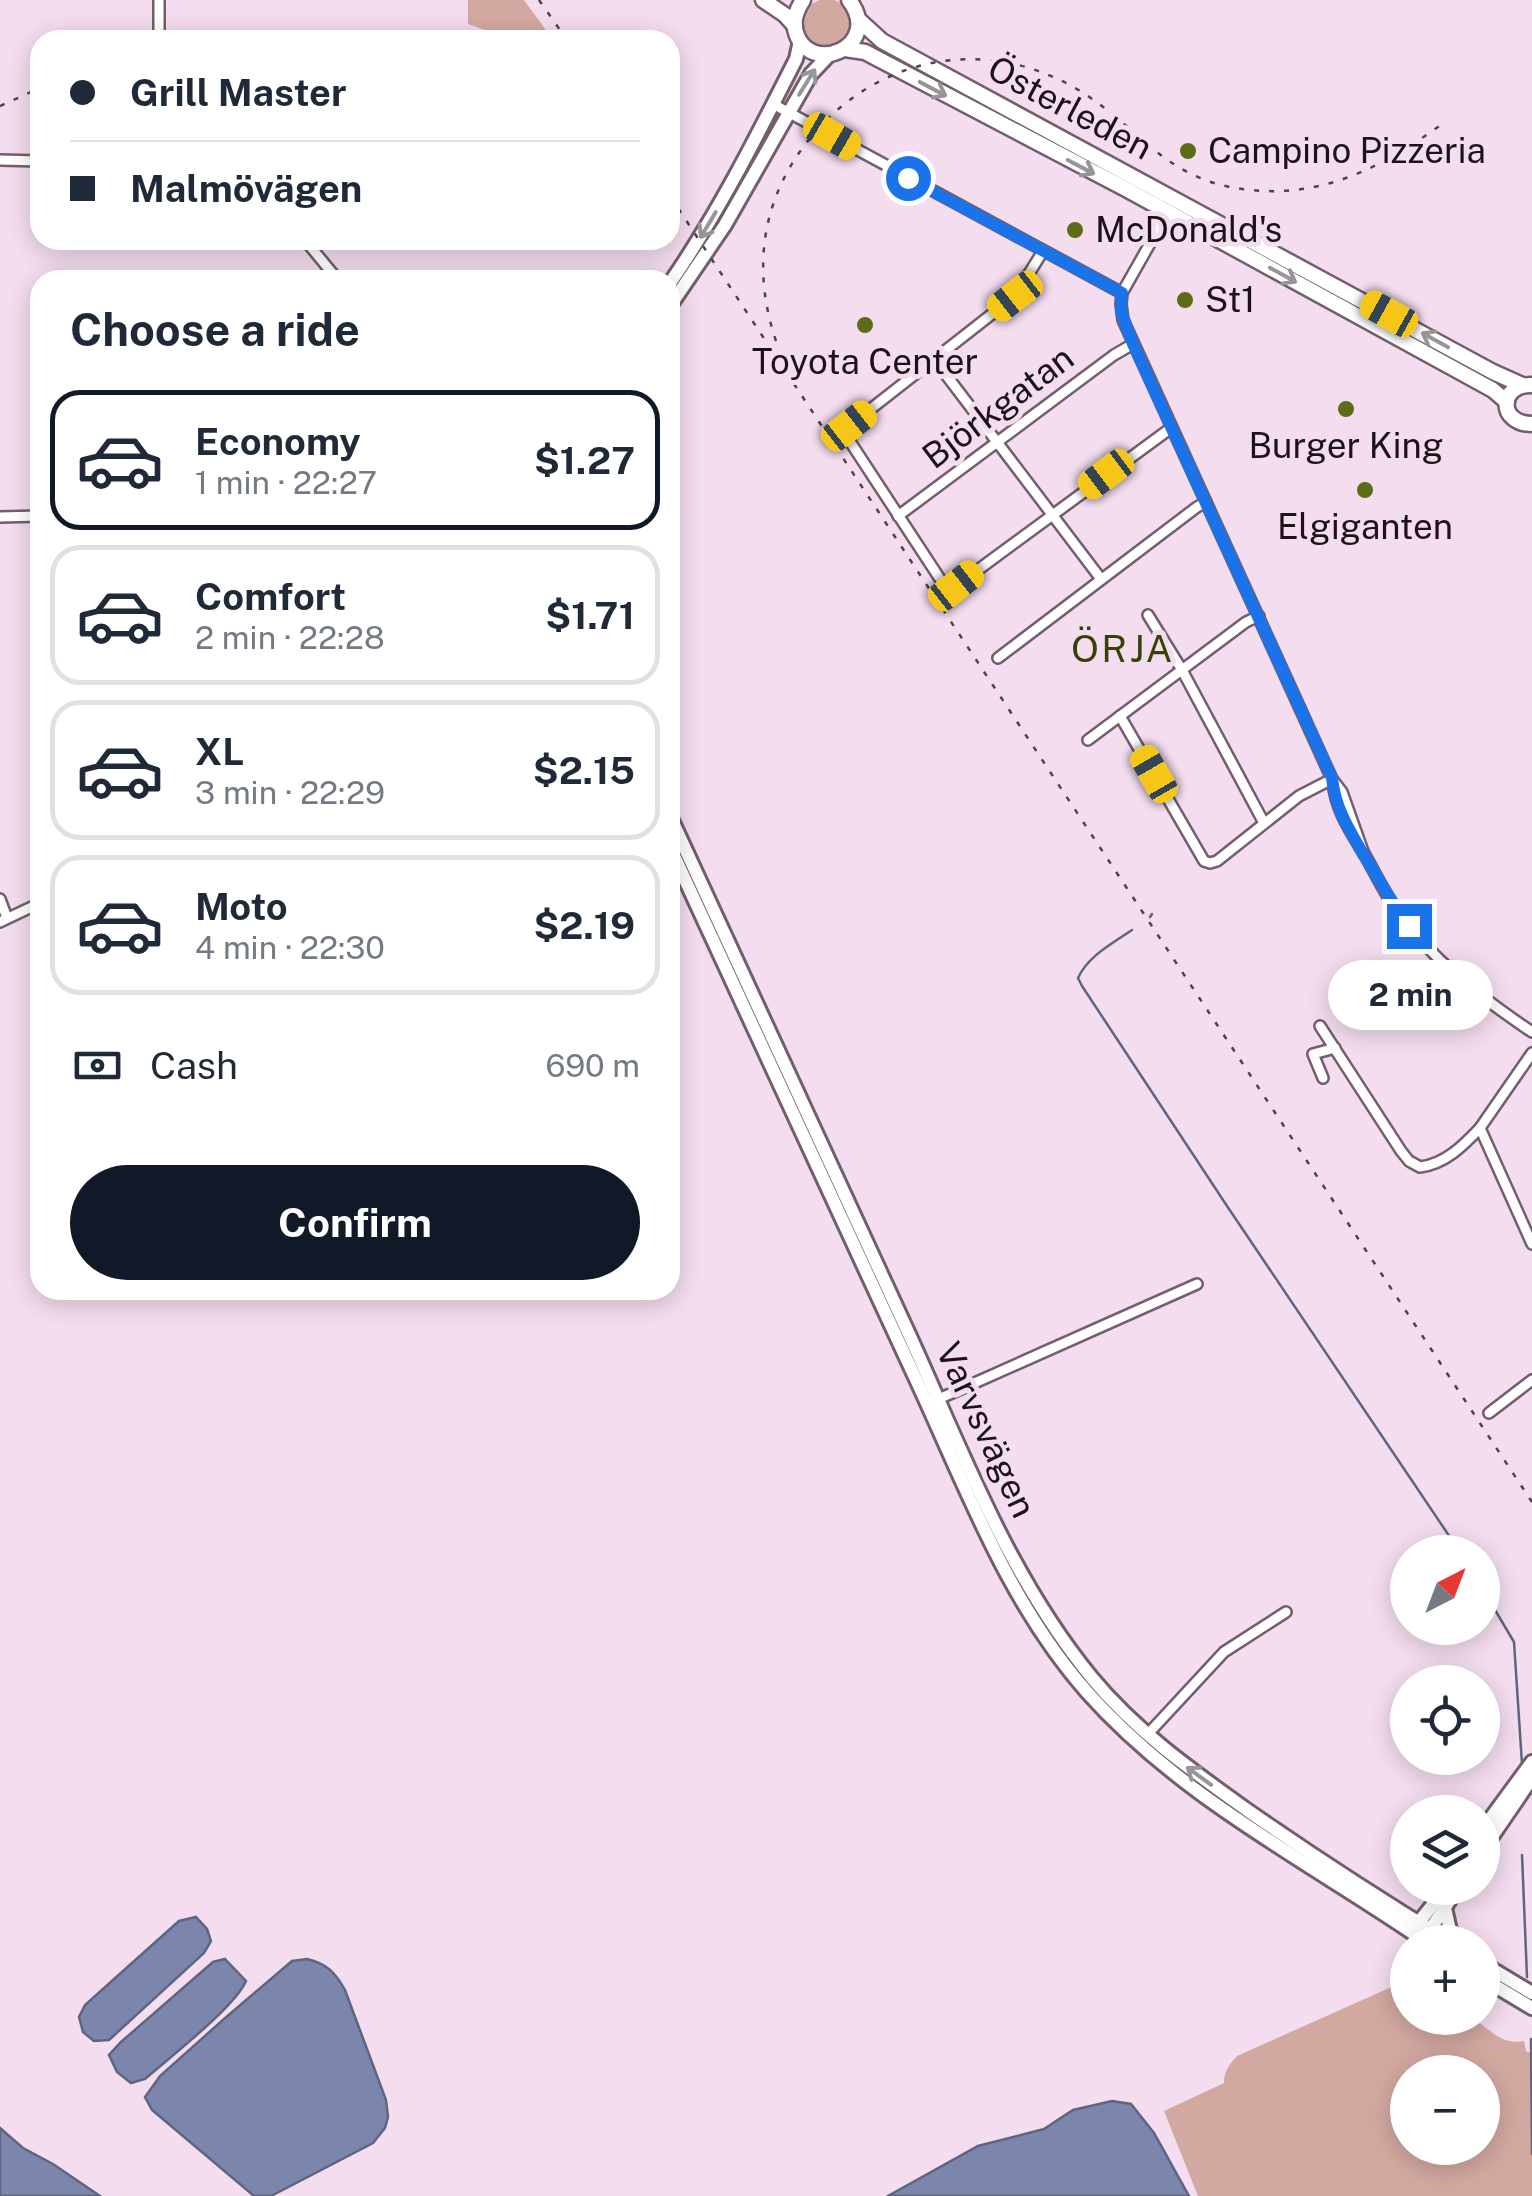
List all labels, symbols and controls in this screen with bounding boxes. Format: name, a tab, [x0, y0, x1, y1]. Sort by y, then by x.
street label: Österleden	[981, 46, 1160, 168]
one-way arrow	[797, 68, 817, 97]
text: Grill Master	[130, 70, 347, 115]
one-way arrow	[917, 80, 947, 99]
car	[799, 108, 865, 164]
place label: Campino Pizzeria	[1208, 130, 1486, 171]
marker: Campino Pizzeria	[1177, 140, 1199, 162]
route start	[886, 156, 931, 201]
one-way arrow	[1065, 157, 1095, 177]
text: Malmövägen	[130, 166, 362, 211]
place label: McDonald's	[1095, 209, 1282, 250]
one-way arrow	[698, 210, 718, 239]
marker: McDonald's	[1064, 219, 1086, 241]
car	[982, 266, 1048, 326]
one-way arrow	[1268, 266, 1298, 286]
place label: St1	[1205, 279, 1256, 320]
car	[1355, 286, 1423, 342]
marker: St1	[1174, 289, 1196, 311]
text: Choose a ride	[70, 303, 360, 356]
marker: Toyota Center	[854, 314, 876, 336]
one-way arrow	[1421, 329, 1451, 349]
street label: Björkgatan	[914, 337, 1081, 477]
place label: Toyota Center	[752, 341, 978, 382]
car	[816, 396, 882, 456]
marker: Burger King	[1335, 398, 1357, 420]
icon: car	[75, 415, 165, 505]
text: Economy	[195, 419, 361, 464]
place label: Burger King	[1248, 425, 1444, 466]
text: $1.27	[534, 438, 635, 483]
car	[1073, 444, 1139, 504]
text: 1 min · 22:27	[195, 464, 377, 501]
marker: Elgiganten	[1354, 479, 1376, 501]
place label: Elgiganten	[1277, 506, 1453, 547]
car	[923, 556, 989, 616]
icon: car	[75, 570, 165, 660]
text: Comfort	[195, 574, 346, 619]
text: $1.71	[545, 593, 635, 638]
text: 2 min · 22:28	[195, 619, 385, 656]
district label: ÖRJA	[1071, 626, 1175, 671]
icon: car	[75, 725, 165, 815]
text: XL	[195, 729, 244, 774]
car	[1126, 741, 1182, 807]
text: $2.15	[533, 748, 635, 793]
text: 3 min · 22:29	[195, 774, 385, 811]
icon: car	[75, 880, 165, 970]
text: Moto	[195, 884, 288, 929]
text: $2.19	[533, 903, 635, 948]
route end	[1387, 904, 1432, 949]
text: 4 min · 22:30	[195, 929, 385, 966]
callout: 2 min	[1326, 961, 1492, 1031]
text: 2 min	[1369, 976, 1452, 1013]
icon: cash	[70, 1038, 125, 1093]
text: Cash	[150, 1043, 238, 1088]
text: 690 m	[545, 1047, 640, 1084]
button: Confirm	[70, 1165, 640, 1280]
street label: Varvsvägen	[928, 1336, 1045, 1524]
north arrow	[1390, 1535, 1500, 1645]
map controls	[1390, 1535, 1500, 2165]
button: locate	[1390, 1665, 1500, 1775]
one-way arrow	[1186, 1765, 1213, 1786]
button: layers	[1390, 1795, 1500, 1905]
button: +	[1390, 1925, 1500, 2035]
button: −	[1390, 2055, 1500, 2165]

